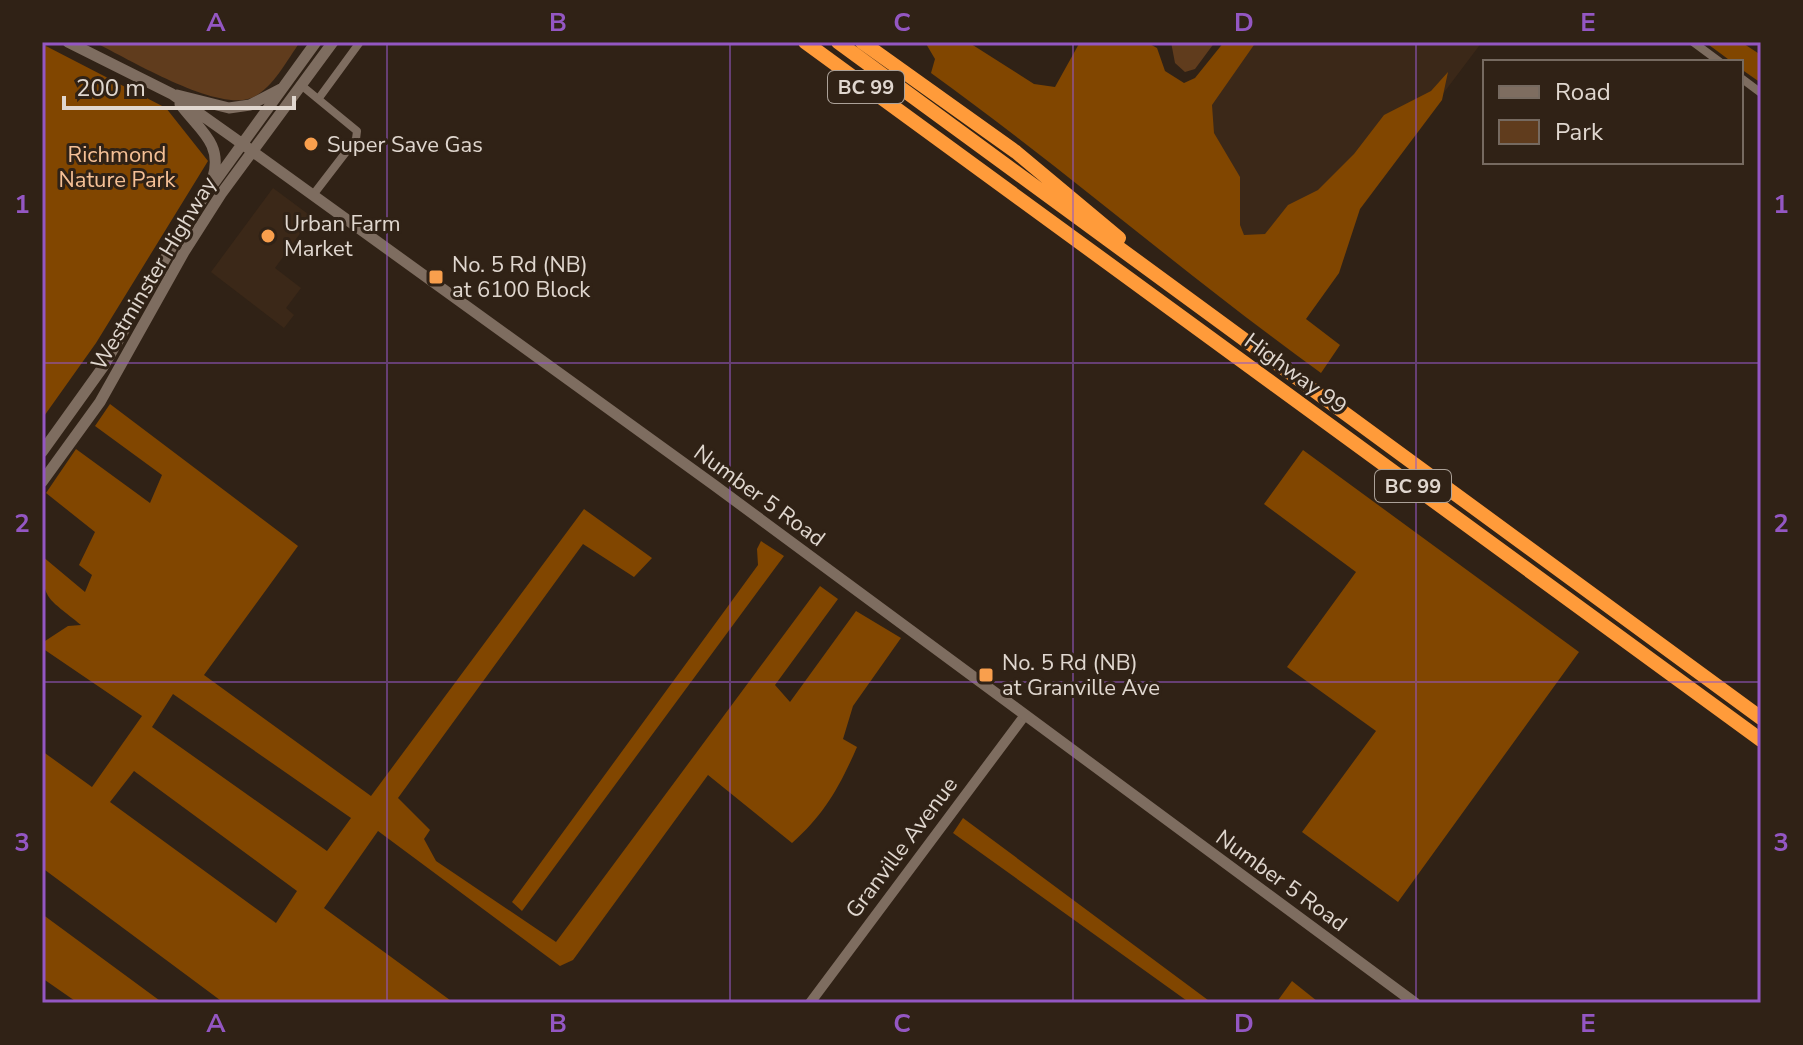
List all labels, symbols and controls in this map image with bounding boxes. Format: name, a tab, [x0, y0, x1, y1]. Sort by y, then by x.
text: A	[206, 5, 226, 40]
text: B	[549, 5, 567, 40]
text: C	[893, 5, 911, 40]
text: D	[1234, 5, 1254, 40]
text: E	[1580, 5, 1596, 40]
scale bar	[64, 60, 294, 110]
legend	[1483, 60, 1743, 164]
road number: BC 99	[828, 71, 904, 103]
text: 200 m	[76, 72, 146, 104]
text: Road	[1555, 76, 1611, 108]
text: Park	[1555, 116, 1604, 148]
place label: Super Save Gas	[327, 130, 483, 160]
marker: Super Save Gas	[302, 135, 320, 153]
park label: Richmond Nature Park	[58, 140, 177, 195]
street label: Westminster Highway	[84, 171, 224, 376]
text: 1	[14, 187, 30, 222]
text: 1	[1773, 187, 1789, 222]
place label: Urban Farm Market	[284, 209, 401, 264]
marker: Urban Farm Market	[259, 227, 277, 245]
place label: No. 5 Rd (NB) at 6100 Block	[452, 250, 591, 305]
marker: No. 5 Rd (NB) at 6100 Block	[427, 268, 445, 286]
street label: Highway 99	[1238, 326, 1353, 421]
street label: Number 5 Road	[688, 438, 831, 554]
road number: BC 99	[1375, 470, 1451, 502]
text: 2	[14, 506, 30, 541]
text: 2	[1773, 506, 1789, 541]
place label: No. 5 Rd (NB) at Granville Ave	[1002, 648, 1160, 703]
marker: No. 5 Rd (NB) at Granville Ave	[977, 666, 995, 684]
street label: Granville Avenue	[839, 771, 965, 924]
street label: Number 5 Road	[1210, 823, 1353, 939]
text: 3	[14, 825, 30, 860]
text: 3	[1773, 825, 1789, 860]
text: A	[206, 1006, 226, 1041]
text: B	[549, 1006, 567, 1041]
text: C	[893, 1006, 911, 1041]
text: D	[1234, 1006, 1254, 1041]
text: E	[1580, 1006, 1596, 1041]

